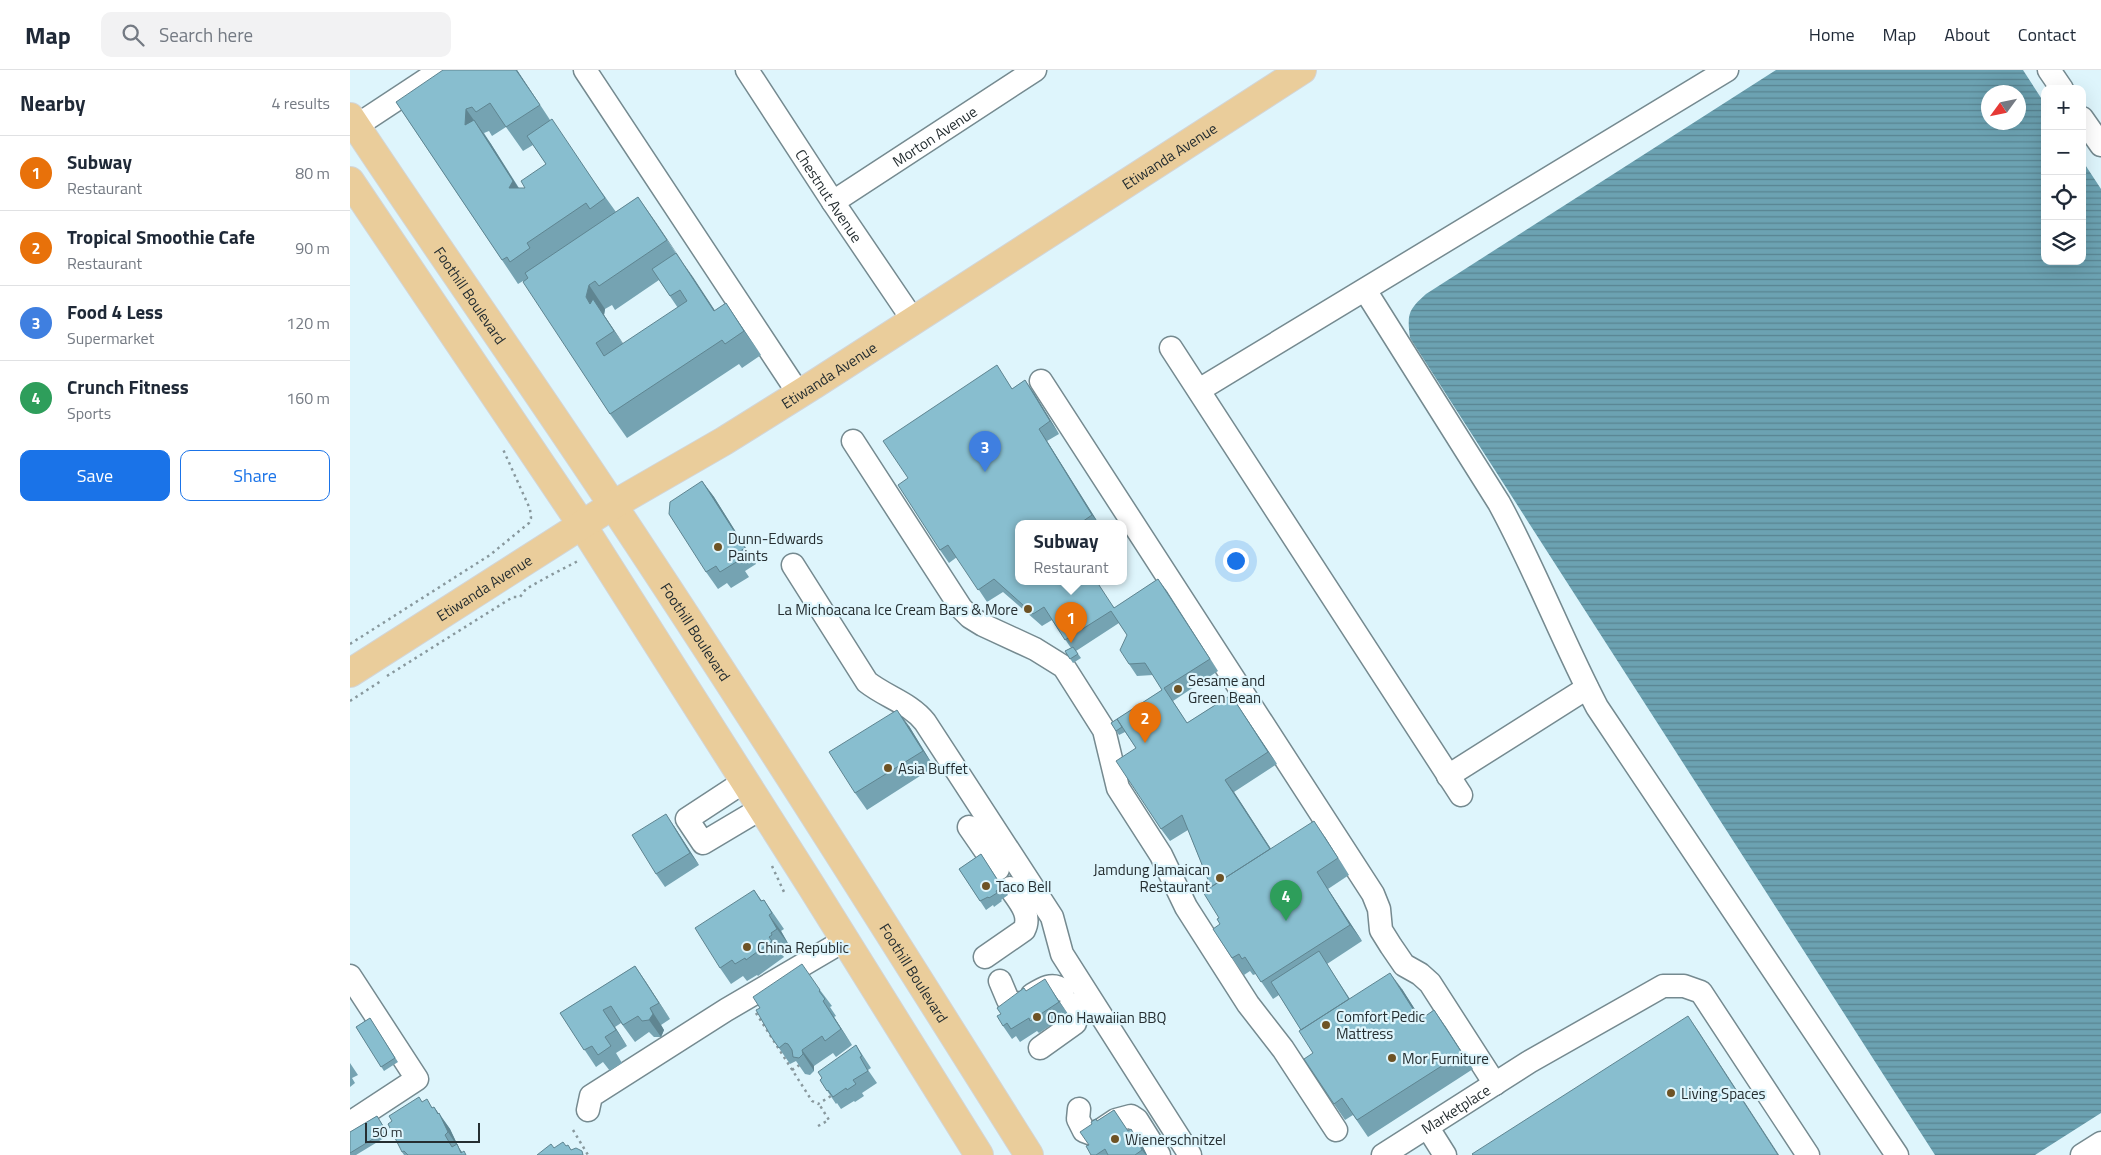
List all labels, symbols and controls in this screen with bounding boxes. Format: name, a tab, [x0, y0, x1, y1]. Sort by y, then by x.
search box	[101, 12, 451, 57]
text: Map	[25, 17, 71, 53]
text: Search here	[159, 20, 253, 49]
icon: search	[119, 21, 147, 49]
text: Home	[1809, 21, 1855, 48]
text: Map	[1883, 21, 1916, 48]
text: About	[1944, 21, 1990, 48]
text: Contact	[2018, 21, 2076, 48]
north arrow	[1981, 85, 2026, 130]
map controls	[2041, 85, 2086, 265]
button: +	[2041, 85, 2086, 130]
text: Nearby	[20, 87, 85, 119]
text: 4 results	[271, 91, 330, 115]
street label: Morton Avenue	[887, 100, 981, 172]
street label: Etiwanda Avenue	[1117, 116, 1221, 195]
button: −	[2041, 130, 2086, 175]
street label: Chestnut Avenue	[790, 144, 868, 247]
text: Subway	[67, 147, 132, 176]
text: 1	[32, 161, 40, 185]
text: 80 m	[295, 161, 330, 185]
button: locate	[2041, 175, 2086, 220]
text: Restaurant	[67, 176, 142, 200]
button: layers	[2041, 220, 2086, 265]
text: Tropical Smoothie Cafe	[67, 222, 255, 251]
text: 2	[32, 236, 40, 260]
text: 90 m	[295, 236, 330, 260]
street label: Foothill Boulevard	[429, 242, 512, 349]
text: Restaurant	[67, 251, 142, 275]
text: Food 4 Less	[67, 297, 163, 326]
text: 3	[32, 311, 40, 335]
text: 120 m	[286, 311, 330, 335]
text: Supermarket	[67, 326, 154, 350]
street label: Etiwanda Avenue	[776, 336, 881, 414]
text: Crunch Fitness	[67, 372, 189, 401]
text: 4	[32, 386, 40, 410]
text: 160 m	[286, 386, 330, 410]
text: Sports	[67, 401, 111, 425]
pin: 3	[969, 431, 1001, 472]
button: Save	[20, 450, 170, 501]
button: Share	[180, 450, 330, 501]
popup	[1015, 520, 1127, 585]
text: Subway	[1033, 526, 1098, 555]
place label: Dunn-Edwards Paints	[728, 527, 823, 567]
marker: Dunn-Edwards Paints	[712, 541, 724, 553]
street label: Etiwanda Avenue	[432, 548, 536, 627]
your location	[1223, 548, 1249, 574]
text: Restaurant	[1033, 555, 1109, 579]
street label: Foothill Boulevard	[655, 578, 737, 686]
place label: La Michoacana Ice Cream Bars & More	[777, 598, 1018, 621]
pin: 1	[1055, 602, 1087, 643]
marker: La Michoacana Ice Cream Bars & More	[1022, 603, 1034, 615]
place label: Sesame and Green Bean	[1188, 669, 1265, 709]
marker: Sesame and Green Bean	[1172, 683, 1184, 695]
pin: 2	[1129, 702, 1161, 743]
place label: Asia Buffet	[898, 757, 969, 780]
marker: Asia Buffet	[882, 762, 894, 774]
place label: Jamdung Jamaican Restaurant	[1093, 858, 1211, 898]
marker: Jamdung Jamaican Restaurant	[1214, 872, 1226, 884]
place label: Taco Bell	[996, 875, 1052, 898]
marker: Taco Bell	[980, 880, 992, 892]
pin: 4	[1270, 880, 1302, 921]
street label: Foothill Boulevard	[874, 918, 954, 1027]
place label: China Republic	[757, 936, 849, 959]
marker: China Republic	[741, 941, 753, 953]
place label: Comfort Pedic Mattress	[1336, 1005, 1425, 1045]
place label: Ono Hawaiian BBQ	[1047, 1006, 1167, 1029]
marker: Ono Hawaiian BBQ	[1031, 1011, 1043, 1023]
marker: Comfort Pedic Mattress	[1320, 1019, 1332, 1031]
place label: Mor Furniture	[1402, 1047, 1489, 1070]
marker: Mor Furniture	[1386, 1052, 1398, 1064]
street label: Marketplace	[1416, 1078, 1495, 1139]
place label: Living Spaces	[1681, 1082, 1766, 1105]
marker: Living Spaces	[1665, 1087, 1677, 1099]
scale bar	[365, 1120, 480, 1143]
text: 50 m	[372, 1121, 402, 1142]
place label: Wienerschnitzel	[1125, 1128, 1226, 1151]
marker: Wienerschnitzel	[1109, 1133, 1121, 1145]

